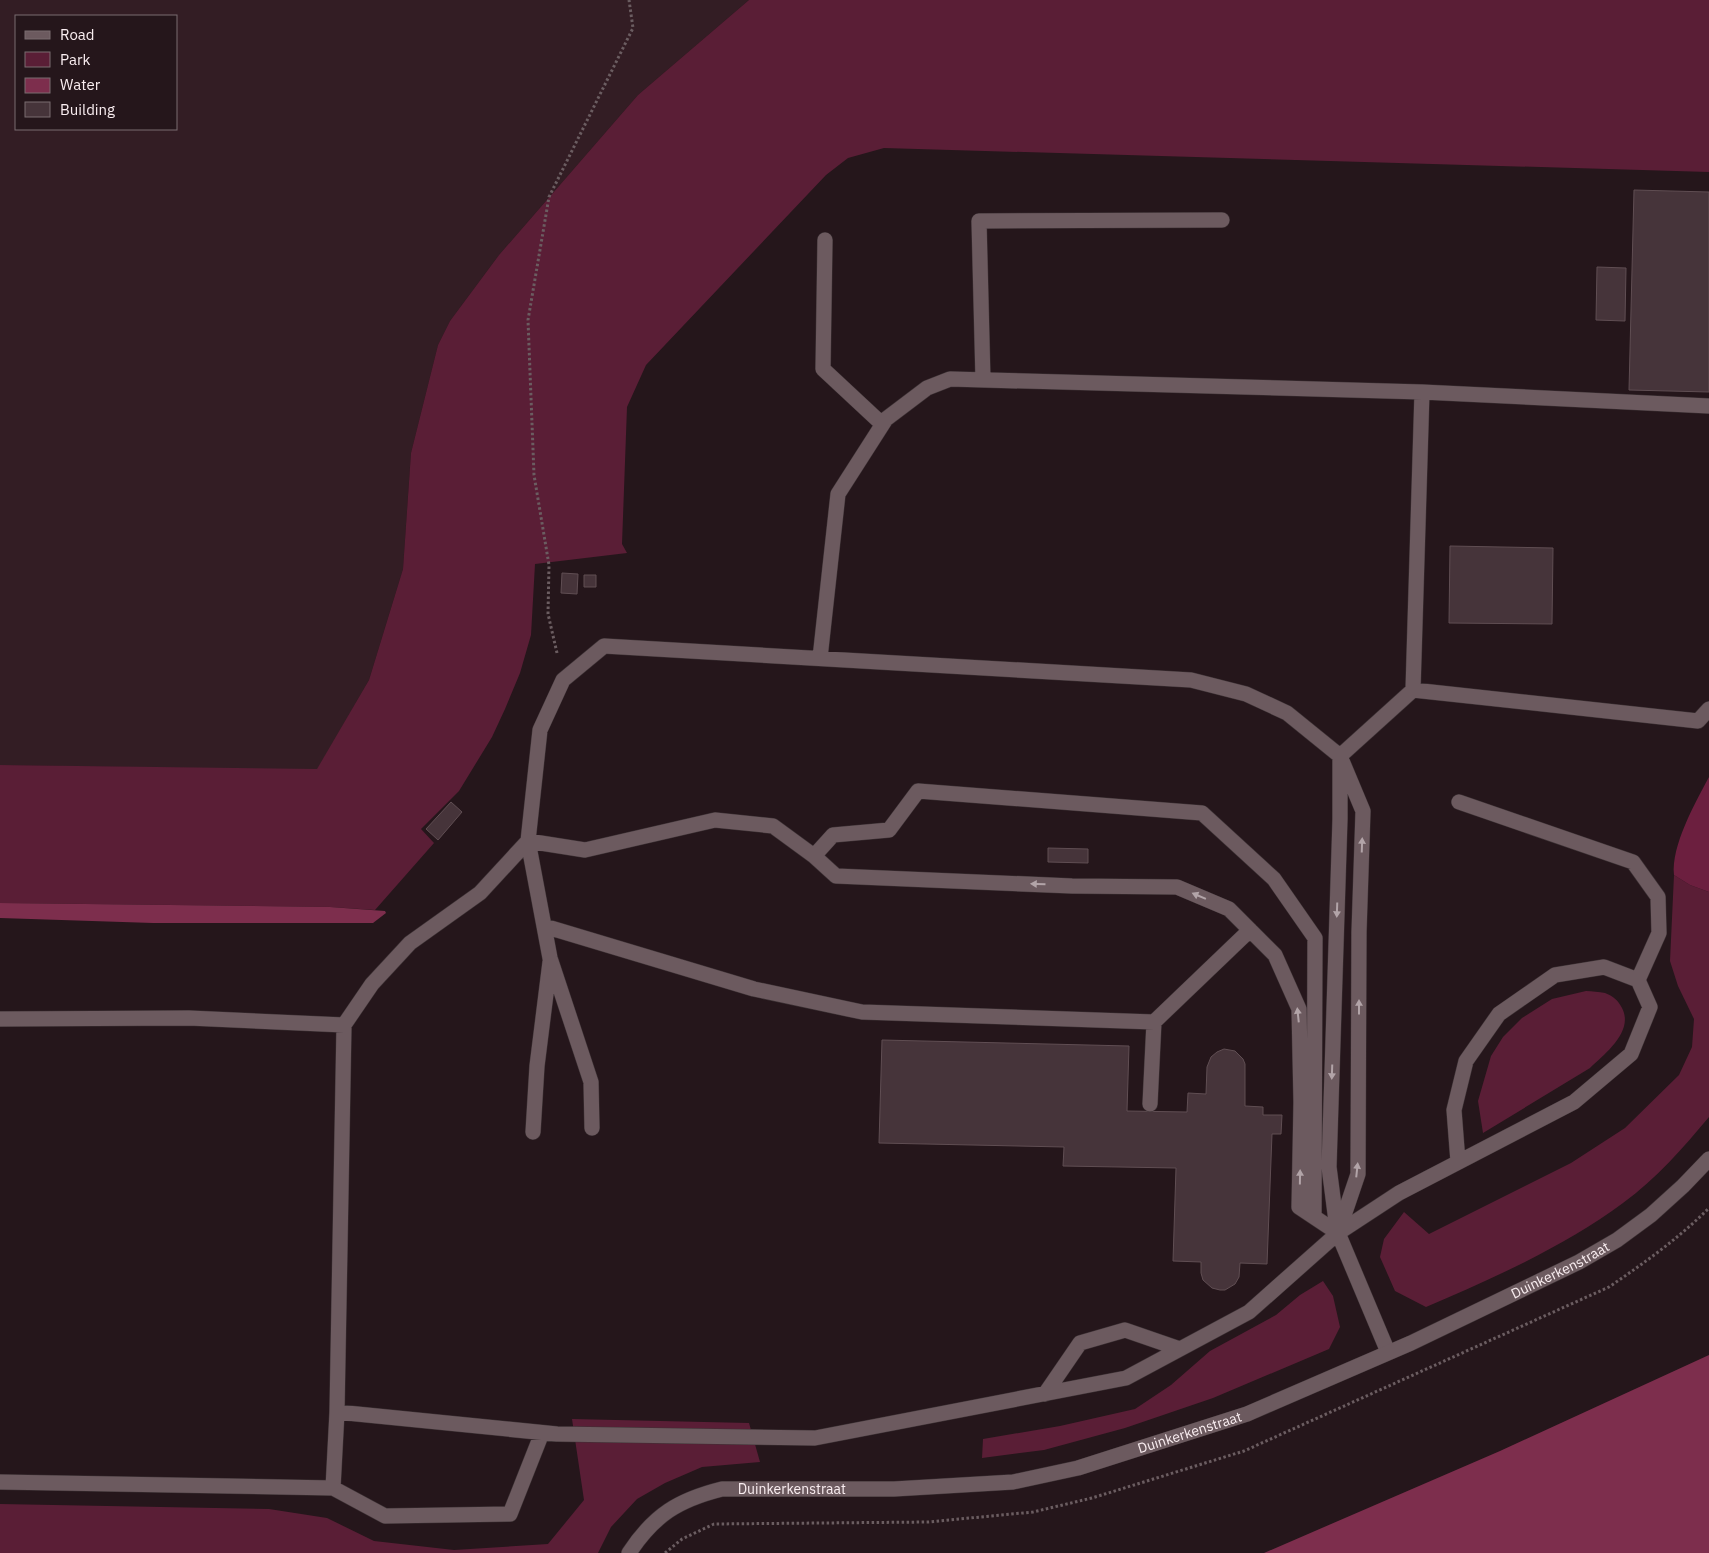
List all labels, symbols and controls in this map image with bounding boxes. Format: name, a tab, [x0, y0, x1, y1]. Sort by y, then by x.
legend	[15, 15, 178, 130]
text: Road	[60, 25, 95, 44]
text: Park	[60, 50, 90, 69]
text: Water	[60, 75, 101, 94]
text: Building	[60, 100, 115, 119]
one-way arrow	[1358, 837, 1366, 853]
one-way arrow	[1030, 880, 1046, 888]
one-way arrow	[1191, 892, 1206, 900]
one-way arrow	[1333, 902, 1341, 918]
one-way arrow	[1355, 999, 1363, 1015]
one-way arrow	[1294, 1006, 1302, 1022]
one-way arrow	[1328, 1064, 1336, 1080]
one-way arrow	[1353, 1161, 1361, 1177]
one-way arrow	[1296, 1169, 1304, 1185]
street label: Duinkerkenstraat	[1508, 1237, 1613, 1303]
street label: Duinkerkenstraat	[1135, 1407, 1244, 1457]
street label: Duinkerkenstraat	[738, 1480, 846, 1498]

